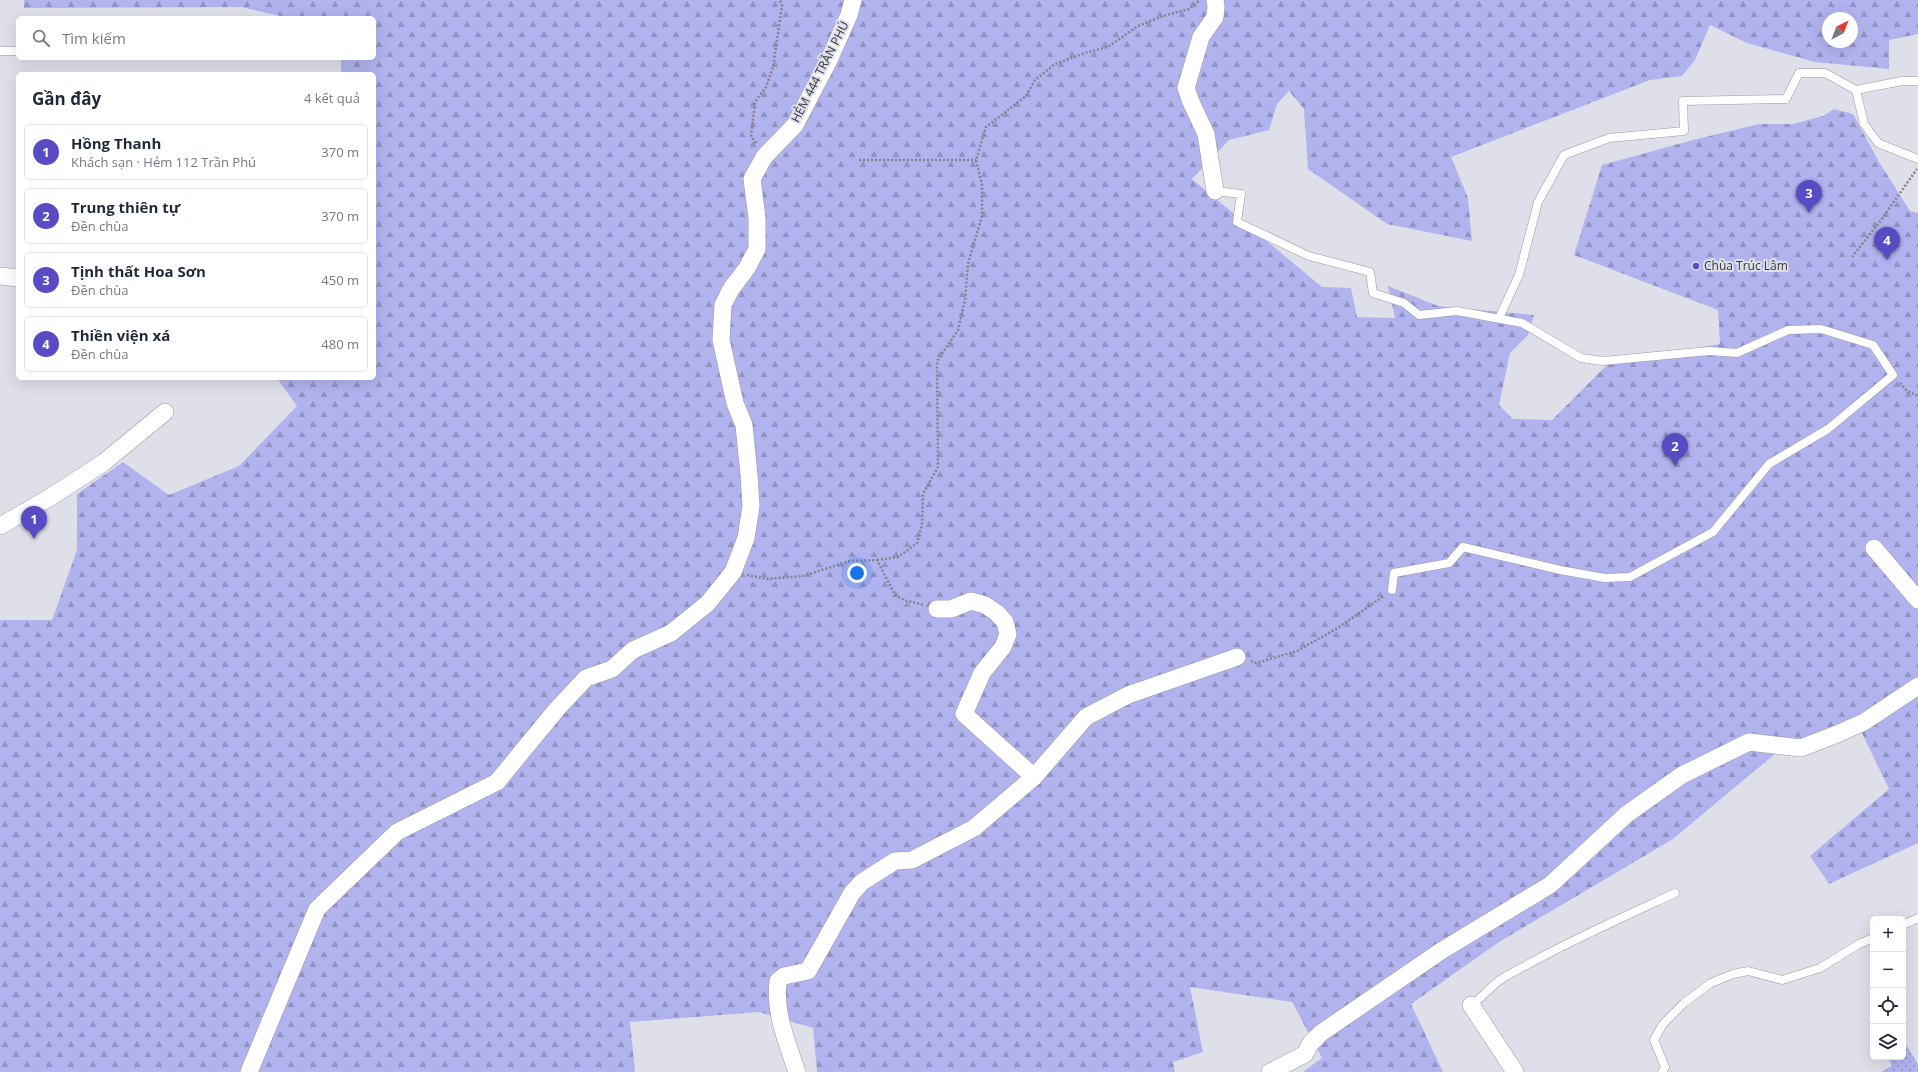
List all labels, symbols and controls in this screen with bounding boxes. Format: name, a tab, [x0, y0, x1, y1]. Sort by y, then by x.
north arrow	[1822, 12, 1858, 48]
search box	[16, 16, 376, 60]
street label: HẺM 444 TRẦN PHÚ	[787, 18, 852, 125]
icon: search	[30, 27, 52, 49]
text: Tìm kiếm	[62, 28, 126, 48]
text: Gần đây	[32, 87, 101, 110]
text: 4 kết quả	[304, 89, 360, 107]
text: Hồng Thanh	[71, 133, 161, 153]
text: 1	[42, 143, 50, 161]
text: 370 m	[321, 143, 359, 161]
text: Khách sạn · Hẻm 112 Trần Phú	[71, 153, 256, 171]
pin: 3	[1796, 180, 1822, 213]
text: Trung thiên tự	[71, 197, 180, 217]
text: 2	[42, 207, 50, 225]
text: 370 m	[321, 207, 359, 225]
text: Đền chùa	[71, 217, 128, 235]
pin: 4	[1874, 227, 1900, 260]
place label: Chùa Trúc Lâm	[1704, 257, 1788, 274]
text: Tịnh thất Hoa Sơn	[71, 261, 206, 281]
marker: Chùa Trúc Lâm	[1691, 261, 1701, 271]
text: 3	[42, 271, 50, 289]
text: 450 m	[321, 271, 359, 289]
text: Đền chùa	[71, 281, 128, 299]
text: Thiền viện xá	[71, 325, 170, 345]
text: 4	[42, 335, 50, 353]
text: 480 m	[321, 335, 359, 353]
text: Đền chùa	[71, 345, 128, 363]
pin: 2	[1662, 433, 1688, 466]
pin: 1	[21, 506, 47, 539]
your location	[847, 563, 867, 583]
map controls	[1870, 916, 1906, 1060]
button: +	[1870, 916, 1906, 952]
button: −	[1870, 952, 1906, 988]
button: locate	[1870, 988, 1906, 1024]
button: layers	[1870, 1024, 1906, 1060]

